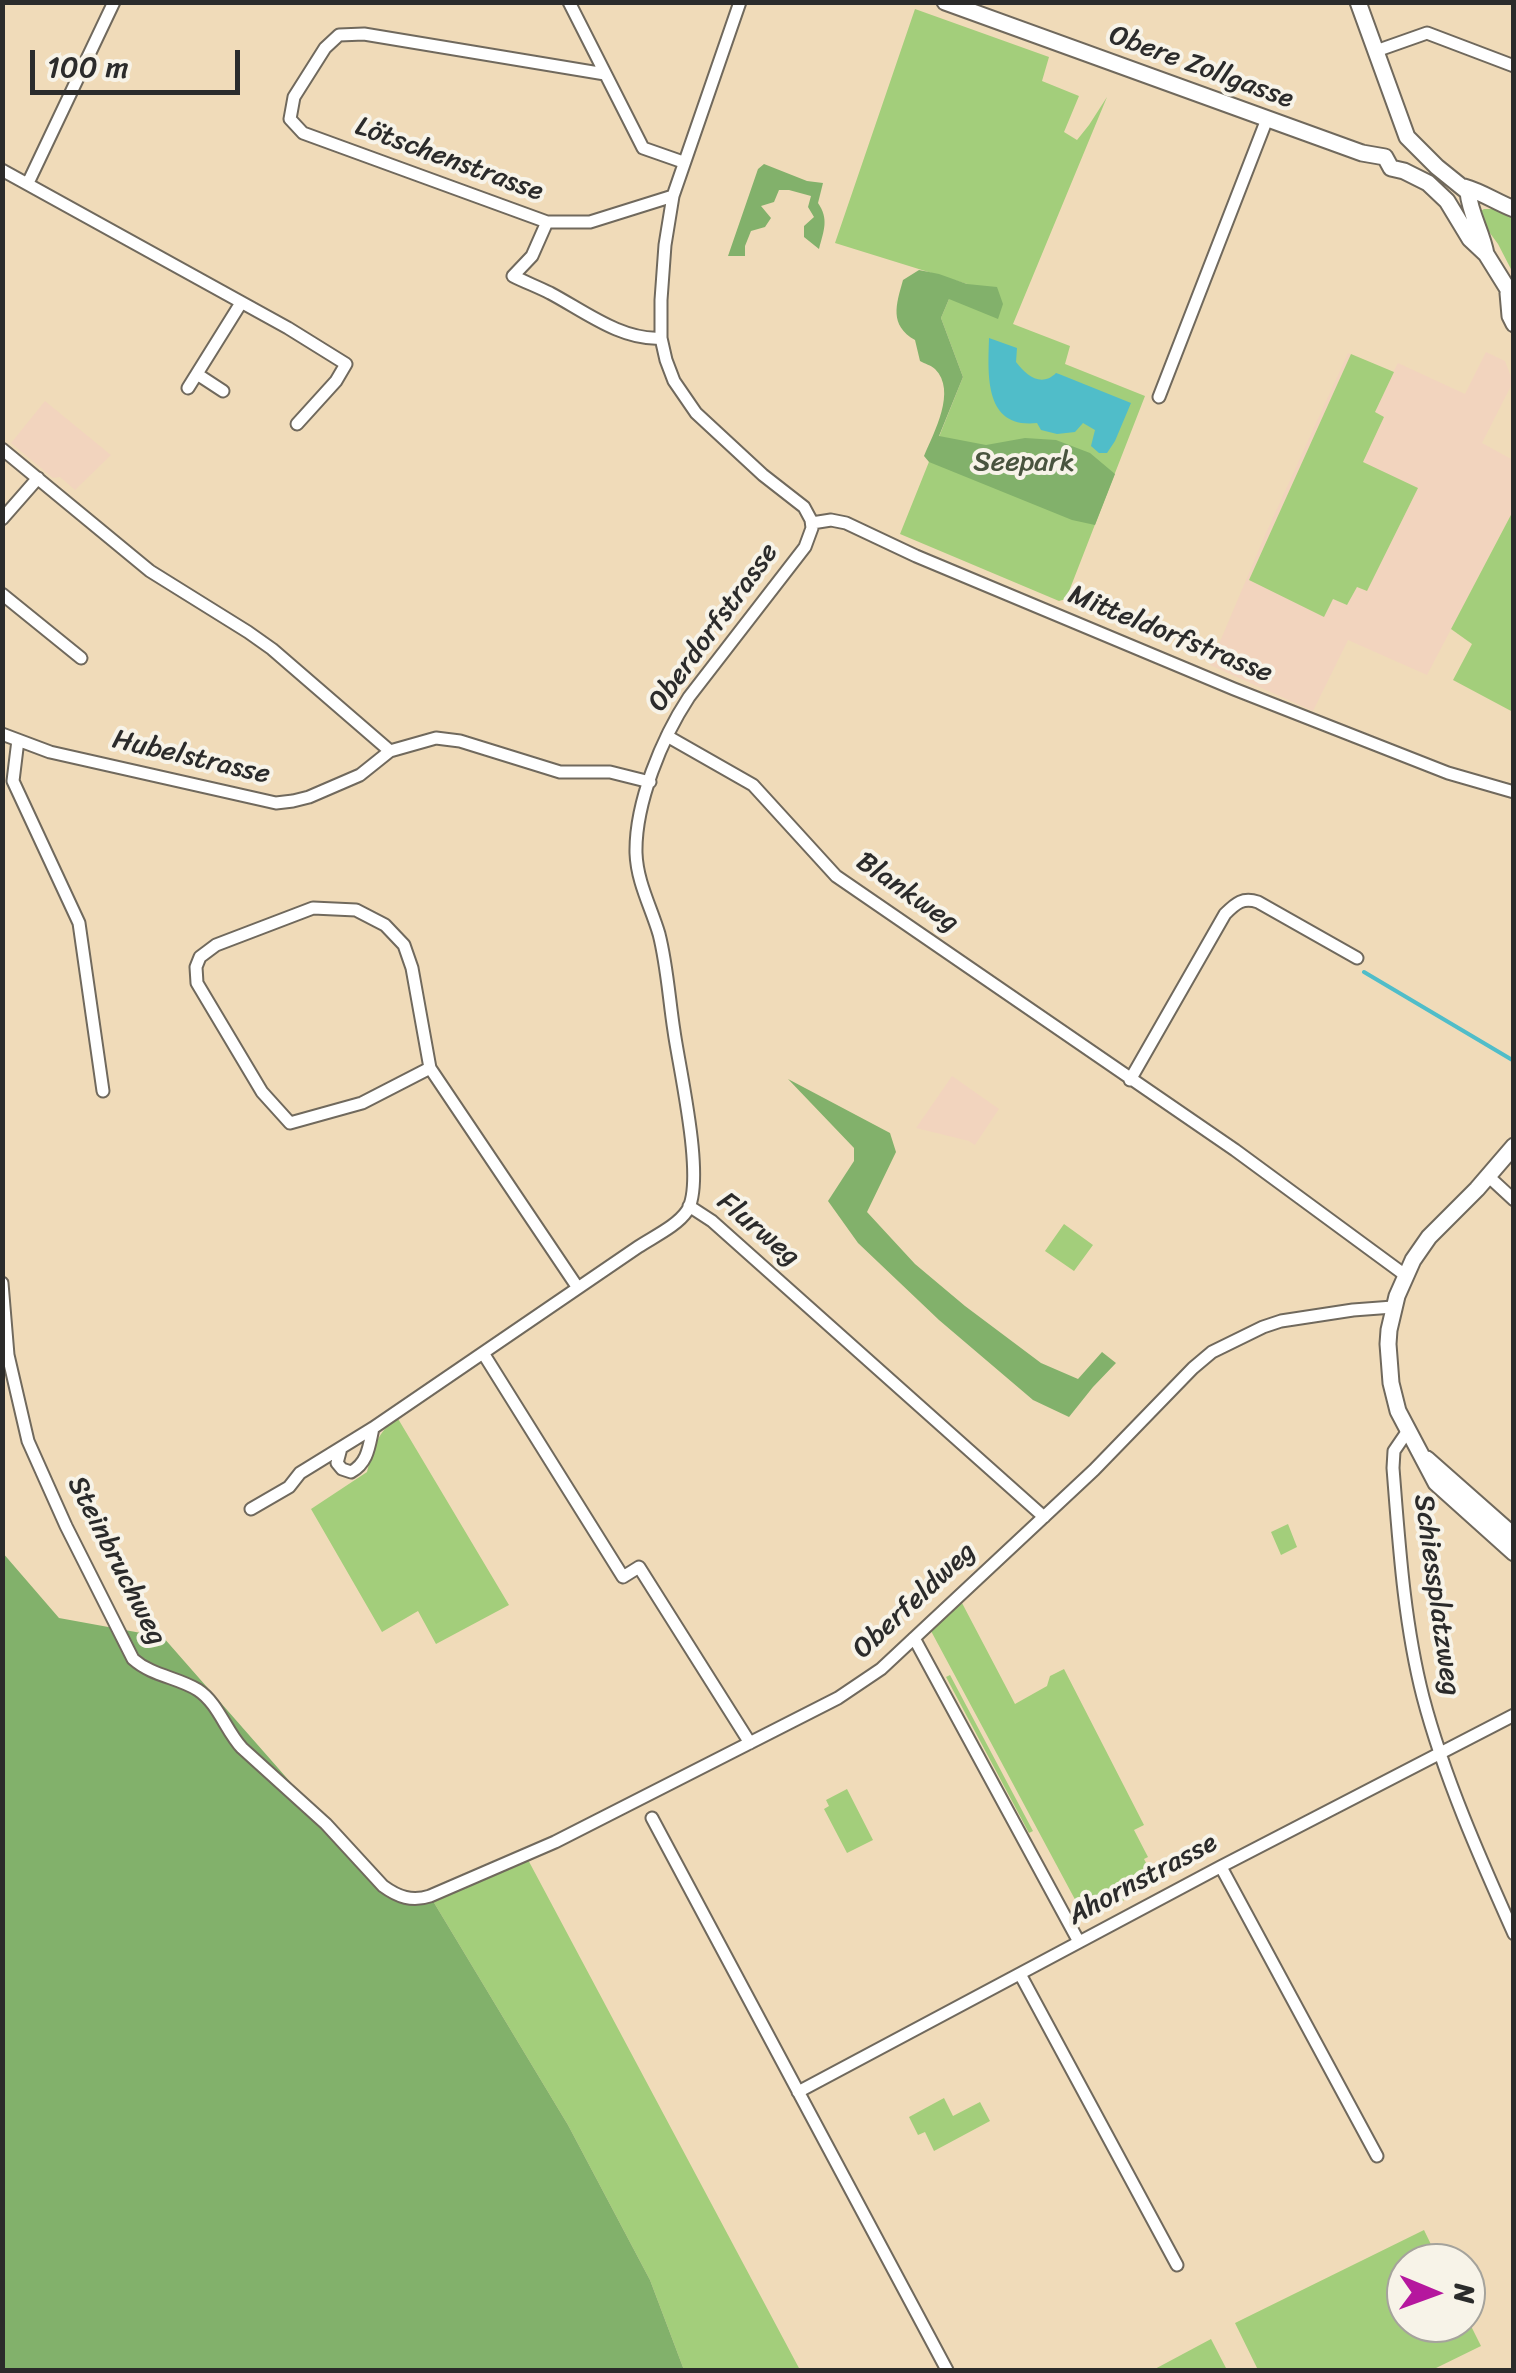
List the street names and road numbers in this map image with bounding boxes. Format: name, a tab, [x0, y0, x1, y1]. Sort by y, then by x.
street label: Obere Zollgasse	[1104, 19, 1298, 117]
street label: Lötschenstrasse	[350, 110, 548, 210]
street label: Oberdorfstrasse	[642, 537, 786, 719]
street label: Mitteldorfstrasse	[1063, 579, 1277, 691]
street label: Hubelstrasse	[109, 724, 273, 792]
street label: Blankweg	[849, 846, 965, 940]
street label: Flurweg	[710, 1186, 806, 1274]
street label: Steinbruchweg	[59, 1471, 173, 1651]
street label: Schiessplatzweg	[1405, 1492, 1467, 1698]
street label: Oberfeldweg	[847, 1536, 983, 1666]
street label: Ahornstrasse	[1063, 1827, 1223, 1933]

